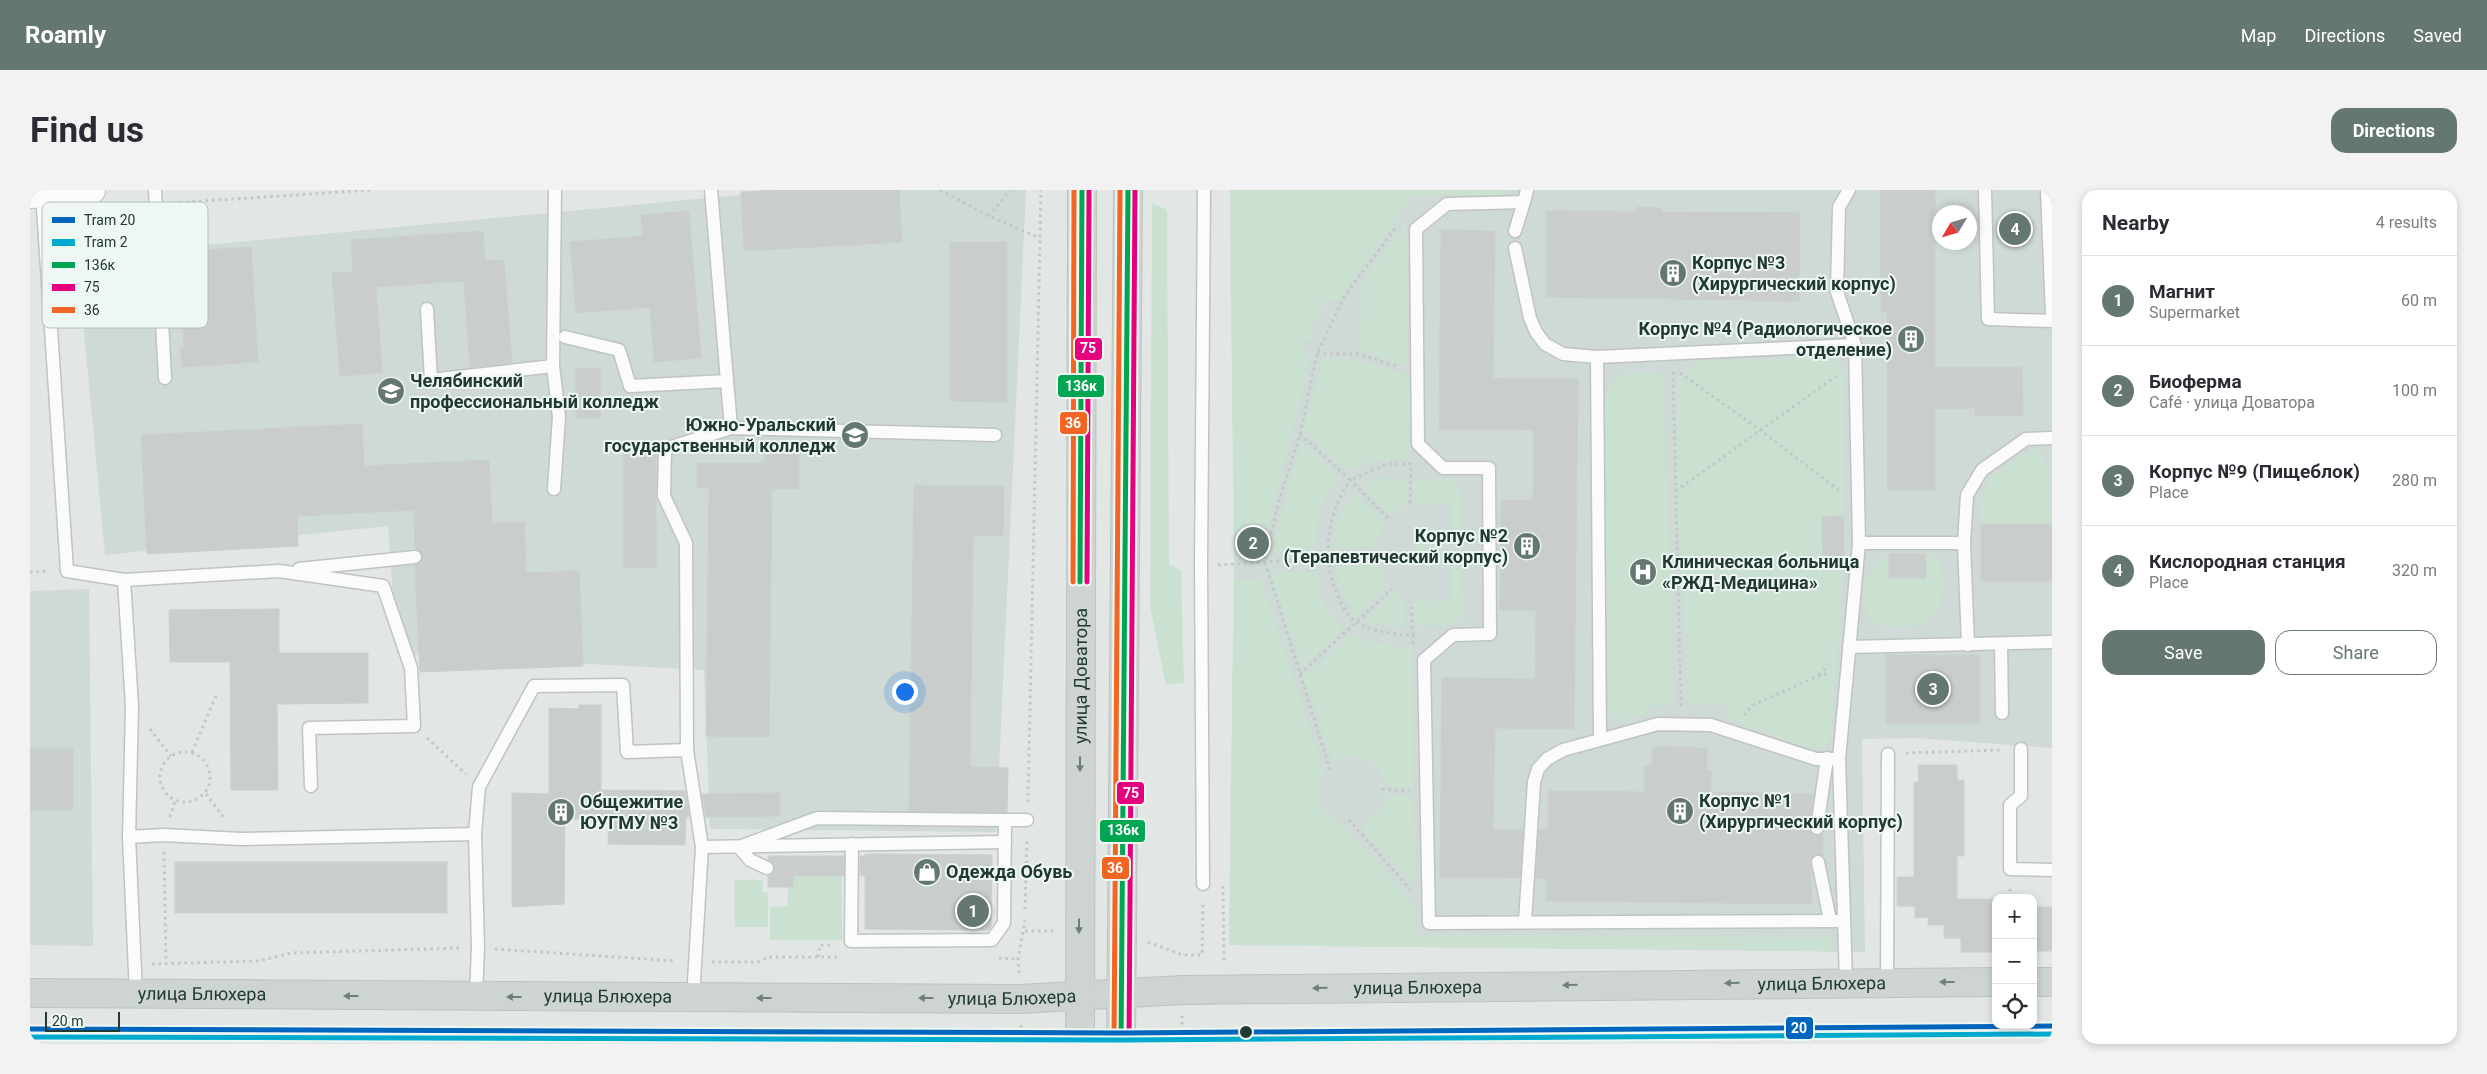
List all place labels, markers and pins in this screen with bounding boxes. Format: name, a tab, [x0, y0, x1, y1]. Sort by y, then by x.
pin: 4	[1999, 210, 2031, 248]
place label: Корпус №3 (Хирургический корпус)	[1692, 252, 1896, 295]
building icon: Корпус №3 (Хирургический корпус)	[1658, 258, 1688, 288]
place label: Корпус №4 (Радиологическое отделение)	[1639, 318, 1892, 361]
building icon: Корпус №4 (Радиологическое отделение)	[1896, 324, 1926, 354]
place label: Челябинский профессиональный колледж	[410, 370, 660, 412]
school or university icon: Челябинский профессиональный колледж	[376, 376, 406, 406]
place label: Южно-Уральский государственный колледж	[604, 414, 837, 456]
school or university icon: Южно-Уральский государственный колледж	[840, 420, 870, 450]
pin: 2	[1237, 524, 1269, 562]
place label: Корпус №2 (Терапевтический корпус)	[1284, 525, 1508, 568]
building icon: Корпус №2 (Терапевтический корпус)	[1512, 531, 1542, 561]
place label: Клиническая больница «РЖД-Медицина»	[1662, 551, 1860, 593]
hospital icon: Клиническая больница «РЖД-Медицина»	[1628, 557, 1658, 587]
pin: 3	[1917, 670, 1949, 708]
place label: Корпус №1 (Хирургический корпус)	[1699, 790, 1903, 833]
place label: Общежитие ЮУГМУ №3	[580, 791, 683, 833]
building icon: Корпус №1 (Хирургический корпус)	[1665, 796, 1695, 826]
building icon: Общежитие ЮУГМУ №3	[546, 797, 576, 827]
shop icon: Одежда Обувь	[912, 857, 942, 887]
place label: Одежда Обувь	[946, 861, 1072, 882]
pin: 1	[957, 892, 989, 930]
unlabelled marker	[1238, 1024, 1254, 1040]

